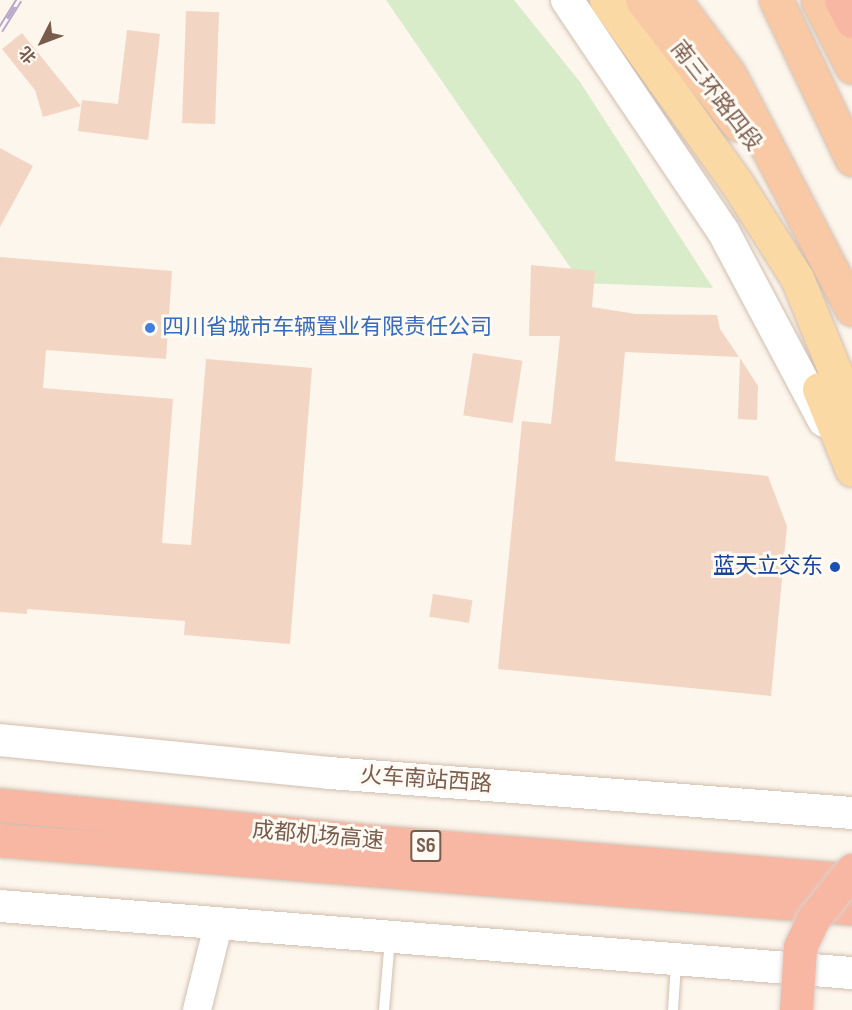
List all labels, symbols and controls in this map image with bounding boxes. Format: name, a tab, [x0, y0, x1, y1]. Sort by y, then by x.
north arrow	[12, 12, 72, 72]
street label: 南三环路四段	[665, 36, 767, 156]
text: 北	[16, 42, 41, 67]
place label: 四川省城市车辆置业有限责任公司	[162, 315, 492, 341]
marker: 四川省城市车辆置业有限责任公司	[143, 321, 157, 335]
place label: 蓝天立交东	[713, 554, 823, 580]
marker: 蓝天立交东	[828, 560, 842, 574]
street label: 火车南站西路	[359, 762, 493, 798]
street label: 成都机场高速	[251, 817, 385, 855]
road number: S6	[410, 828, 442, 864]

